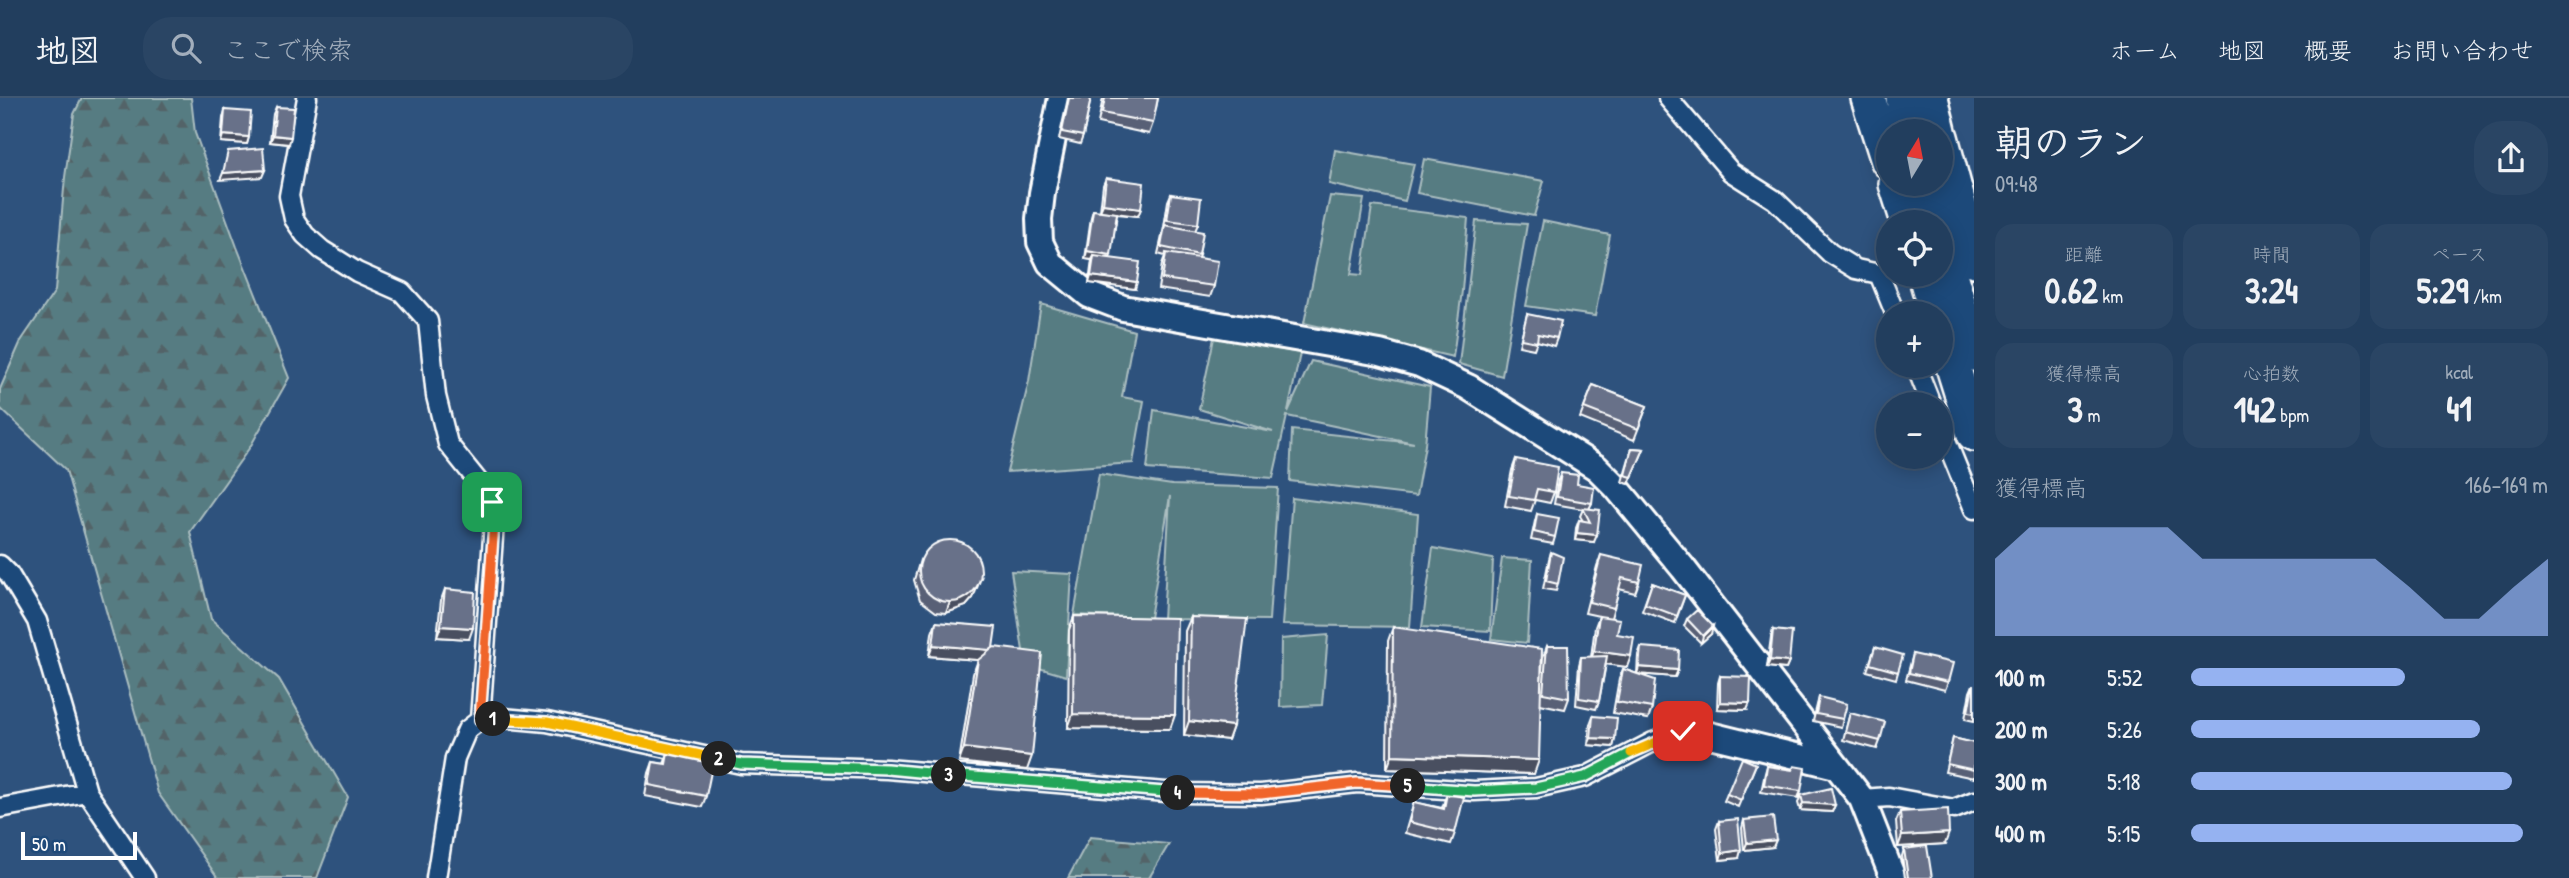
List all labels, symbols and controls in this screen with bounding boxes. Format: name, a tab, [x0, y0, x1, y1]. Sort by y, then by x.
search box	[143, 17, 633, 80]
text: 地図	[35, 28, 101, 72]
icon: search	[167, 29, 205, 67]
text: ここで検索	[223, 32, 353, 67]
text: ホーム	[2109, 34, 2180, 66]
text: 地図	[2218, 34, 2266, 66]
text: 概要	[2304, 34, 2352, 66]
text: お問い合わせ	[2390, 34, 2534, 66]
text: 朝のラン	[1995, 116, 2147, 168]
north arrow	[1876, 119, 1953, 196]
map controls	[1876, 119, 1953, 469]
button: share	[2474, 121, 2548, 195]
text: 09:48	[1995, 168, 2038, 199]
button: locate	[1876, 210, 1953, 287]
text: 距離	[2065, 241, 2103, 267]
text: 時間	[2252, 241, 2291, 267]
text: ペース	[2431, 241, 2487, 267]
text: 0.62	[2044, 267, 2098, 314]
text: 3:24	[2245, 267, 2298, 314]
text: 5:29	[2416, 267, 2469, 314]
text: km	[2098, 283, 2123, 309]
text: /km	[2469, 283, 2502, 309]
button: +	[1876, 301, 1953, 378]
text: kcal	[2445, 359, 2473, 385]
text: 獲得標高	[2046, 360, 2122, 386]
text: 心拍数	[2243, 360, 2300, 386]
text: 41	[2446, 385, 2472, 432]
text: 3	[2067, 386, 2083, 433]
text: 142	[2234, 386, 2276, 433]
button: −	[1876, 392, 1953, 469]
text: m	[2083, 402, 2100, 428]
text: bpm	[2276, 402, 2309, 428]
text: 166–169 m	[2465, 469, 2548, 500]
pin	[462, 472, 522, 532]
text: 獲得標高	[1995, 472, 2087, 503]
icon: arrive	[473, 483, 511, 521]
text: 100 m	[1995, 662, 2045, 693]
text: 5:52	[2107, 662, 2143, 693]
pin	[1653, 701, 1713, 761]
pin: 1	[476, 702, 510, 736]
text: 1	[489, 705, 496, 731]
icon: check	[1664, 712, 1702, 750]
text: 200 m	[1995, 714, 2047, 745]
text: 5:26	[2107, 714, 2142, 745]
pin: 2	[702, 742, 736, 776]
text: 2	[714, 745, 723, 771]
pin: 3	[932, 758, 967, 792]
text: 3	[944, 761, 953, 787]
text: 300 m	[1995, 766, 2047, 797]
text: 5:18	[2107, 766, 2140, 797]
pin: 5	[1390, 768, 1426, 804]
text: 5	[1403, 772, 1412, 798]
pin: 4	[1160, 776, 1196, 810]
text: 4	[1174, 779, 1181, 805]
text: 400 m	[1995, 818, 2045, 849]
text: 5:15	[2107, 818, 2140, 849]
scale bar	[21, 829, 136, 861]
text: 50 m	[32, 831, 66, 857]

